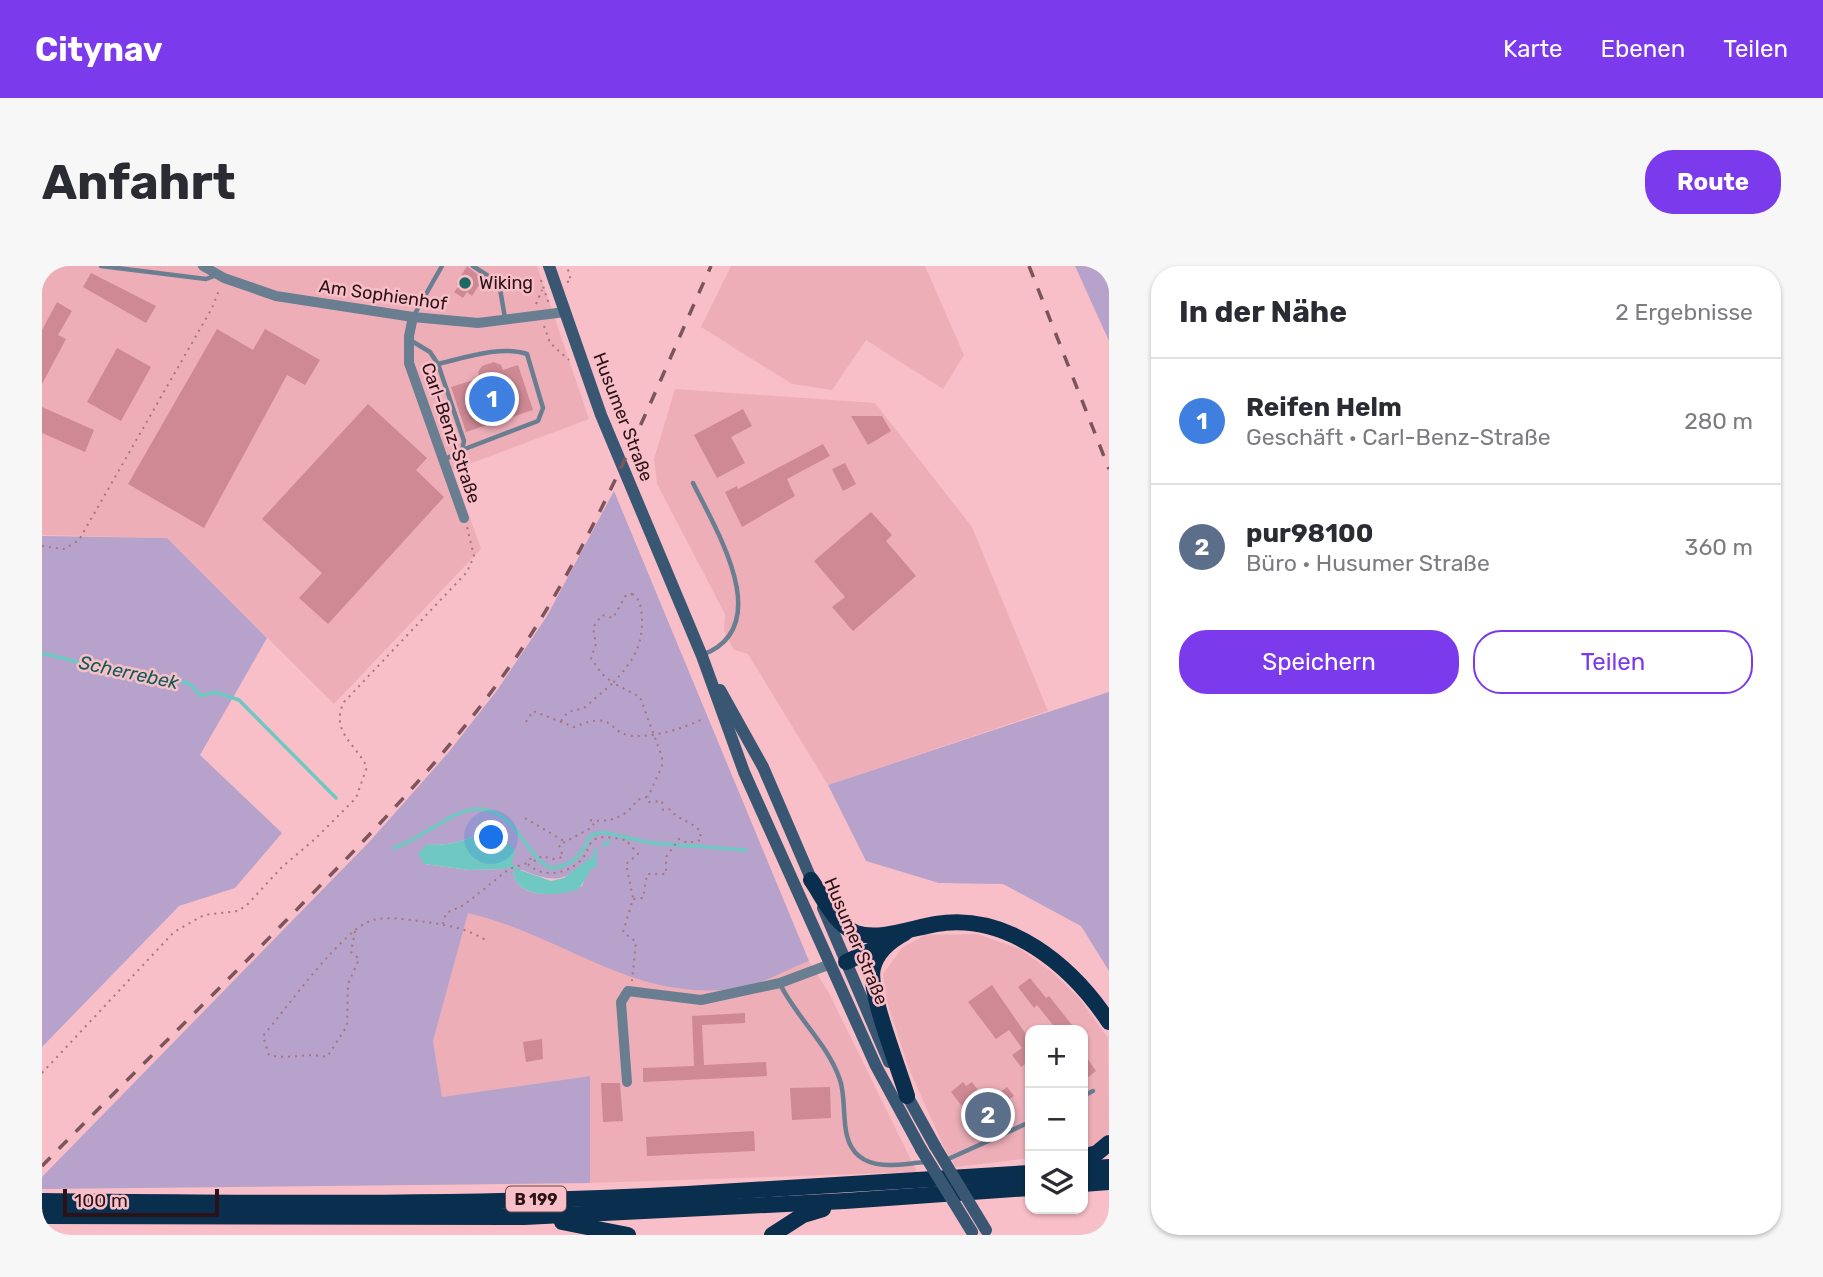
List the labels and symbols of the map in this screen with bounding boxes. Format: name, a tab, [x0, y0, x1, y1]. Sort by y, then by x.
place label: Wiking	[479, 272, 533, 294]
street label: Am Sophienhof	[318, 275, 449, 315]
marker: Wiking	[457, 275, 473, 291]
street label: Husumer Straße	[588, 349, 658, 485]
street label: Carl-Benz-Straße	[417, 360, 485, 506]
pin: 1	[469, 373, 515, 425]
water label: Scherrebek	[77, 651, 181, 694]
your location	[474, 820, 508, 854]
street label: Husumer Straße	[819, 874, 893, 1008]
pin: 2	[965, 1089, 1011, 1141]
scale bar	[63, 1186, 219, 1218]
road number: B 199	[506, 1186, 566, 1211]

